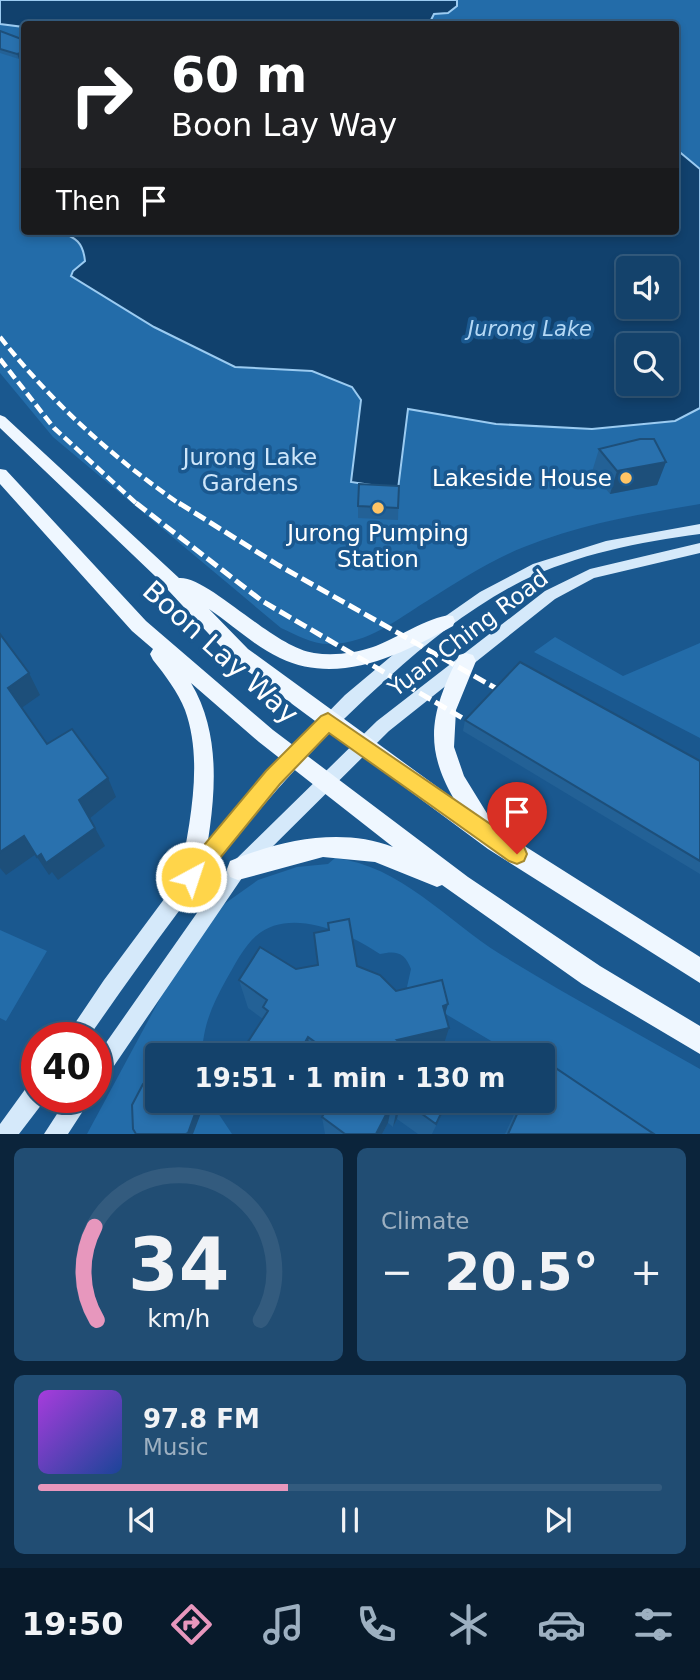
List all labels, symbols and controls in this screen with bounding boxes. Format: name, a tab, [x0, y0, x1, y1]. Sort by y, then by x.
text: 60 m	[171, 47, 307, 104]
icon: right	[56, 49, 147, 140]
text: Boon Lay Way	[171, 106, 397, 144]
icon: arrive	[135, 182, 173, 220]
text: Then	[56, 186, 121, 216]
map controls	[616, 256, 679, 396]
button: sound	[616, 256, 679, 319]
water label: Jurong Lake	[464, 317, 592, 341]
button: search	[616, 333, 679, 396]
park label: Jurong Lake Gardens	[181, 444, 317, 496]
place label: Lakeside House	[432, 465, 612, 491]
marker: Lakeside House	[618, 470, 634, 486]
marker: Jurong Pumping Station	[370, 500, 386, 516]
place label: Jurong Pumping Station	[285, 520, 469, 572]
street label: Yuan Ching Road	[382, 564, 553, 702]
street label: Boon Lay Way	[136, 574, 305, 731]
pin	[487, 782, 547, 854]
icon: arrive	[498, 793, 536, 831]
position arrow	[154, 840, 228, 914]
speed limit sign: 40	[21, 1022, 112, 1113]
text: 19:51 · 1 min · 130 m	[195, 1063, 505, 1093]
text: Climate	[381, 1208, 470, 1234]
text: 34	[128, 1223, 229, 1308]
text: 20.5°	[444, 1242, 599, 1302]
text: −	[381, 1250, 413, 1294]
text: +	[630, 1250, 662, 1294]
text: km/h	[147, 1304, 210, 1333]
text: 97.8 FM	[143, 1404, 260, 1434]
text: Music	[143, 1434, 208, 1460]
icon: previous	[123, 1501, 161, 1539]
icon: pause	[331, 1501, 369, 1539]
icon: next	[539, 1501, 577, 1539]
icon: directions	[167, 1600, 216, 1649]
icon: music	[259, 1600, 308, 1649]
icon: phone	[352, 1600, 401, 1649]
icon: climate	[444, 1600, 493, 1649]
icon: car	[537, 1600, 586, 1649]
icon: filters	[629, 1600, 678, 1649]
text: 19:50	[22, 1605, 124, 1643]

